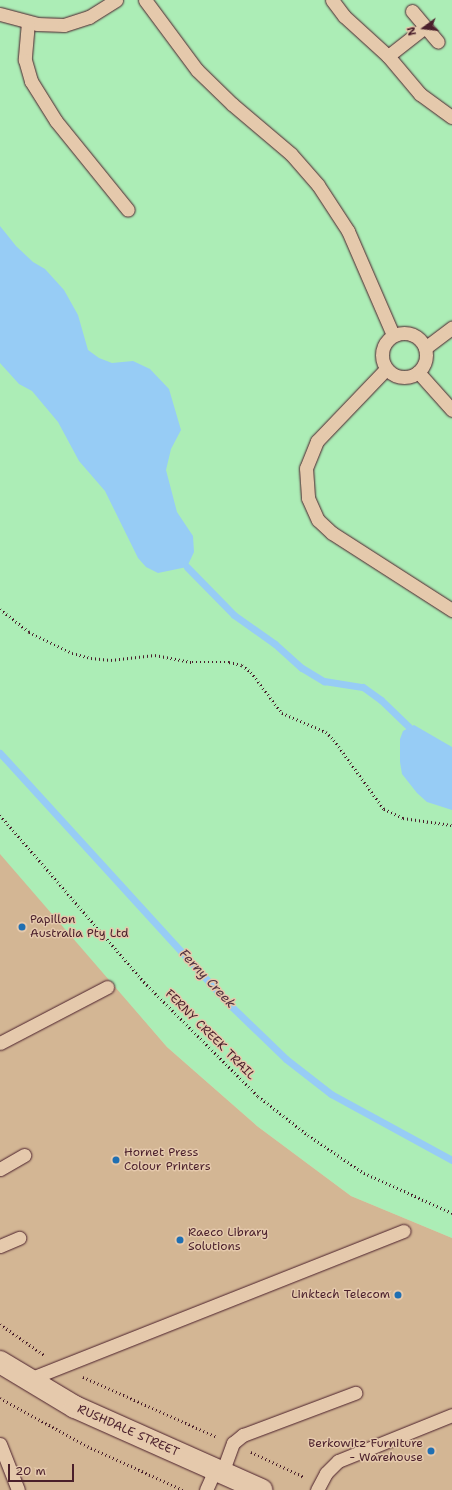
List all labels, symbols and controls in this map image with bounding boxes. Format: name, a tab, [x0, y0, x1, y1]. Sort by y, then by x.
north arrow	[404, 8, 444, 48]
text: N	[404, 25, 420, 37]
place label: Papillon Australia Pty Ltd	[30, 913, 129, 941]
marker: Papillon Australia Pty Ltd	[17, 922, 27, 932]
water label: Ferny Creek	[176, 946, 238, 1012]
street label: FERNY CREEK TRAIL	[162, 987, 258, 1083]
place label: Hornet Press Colour Printers	[124, 1146, 211, 1174]
marker: Hornet Press Colour Printers	[111, 1155, 121, 1165]
place label: Raeco Library Solutions	[188, 1226, 268, 1254]
marker: Raeco Library Solutions	[175, 1235, 185, 1245]
place label: Linktech Telecom	[291, 1288, 390, 1302]
marker: Linktech Telecom	[393, 1290, 403, 1300]
street label: RUSHDALE STREET	[75, 1402, 181, 1460]
place label: Berkowitz Furniture - Warehouse	[308, 1437, 423, 1465]
marker: Berkowitz Furniture - Warehouse	[426, 1446, 436, 1456]
scale bar	[10, 1456, 76, 1482]
text: 20 m	[15, 1463, 46, 1479]

